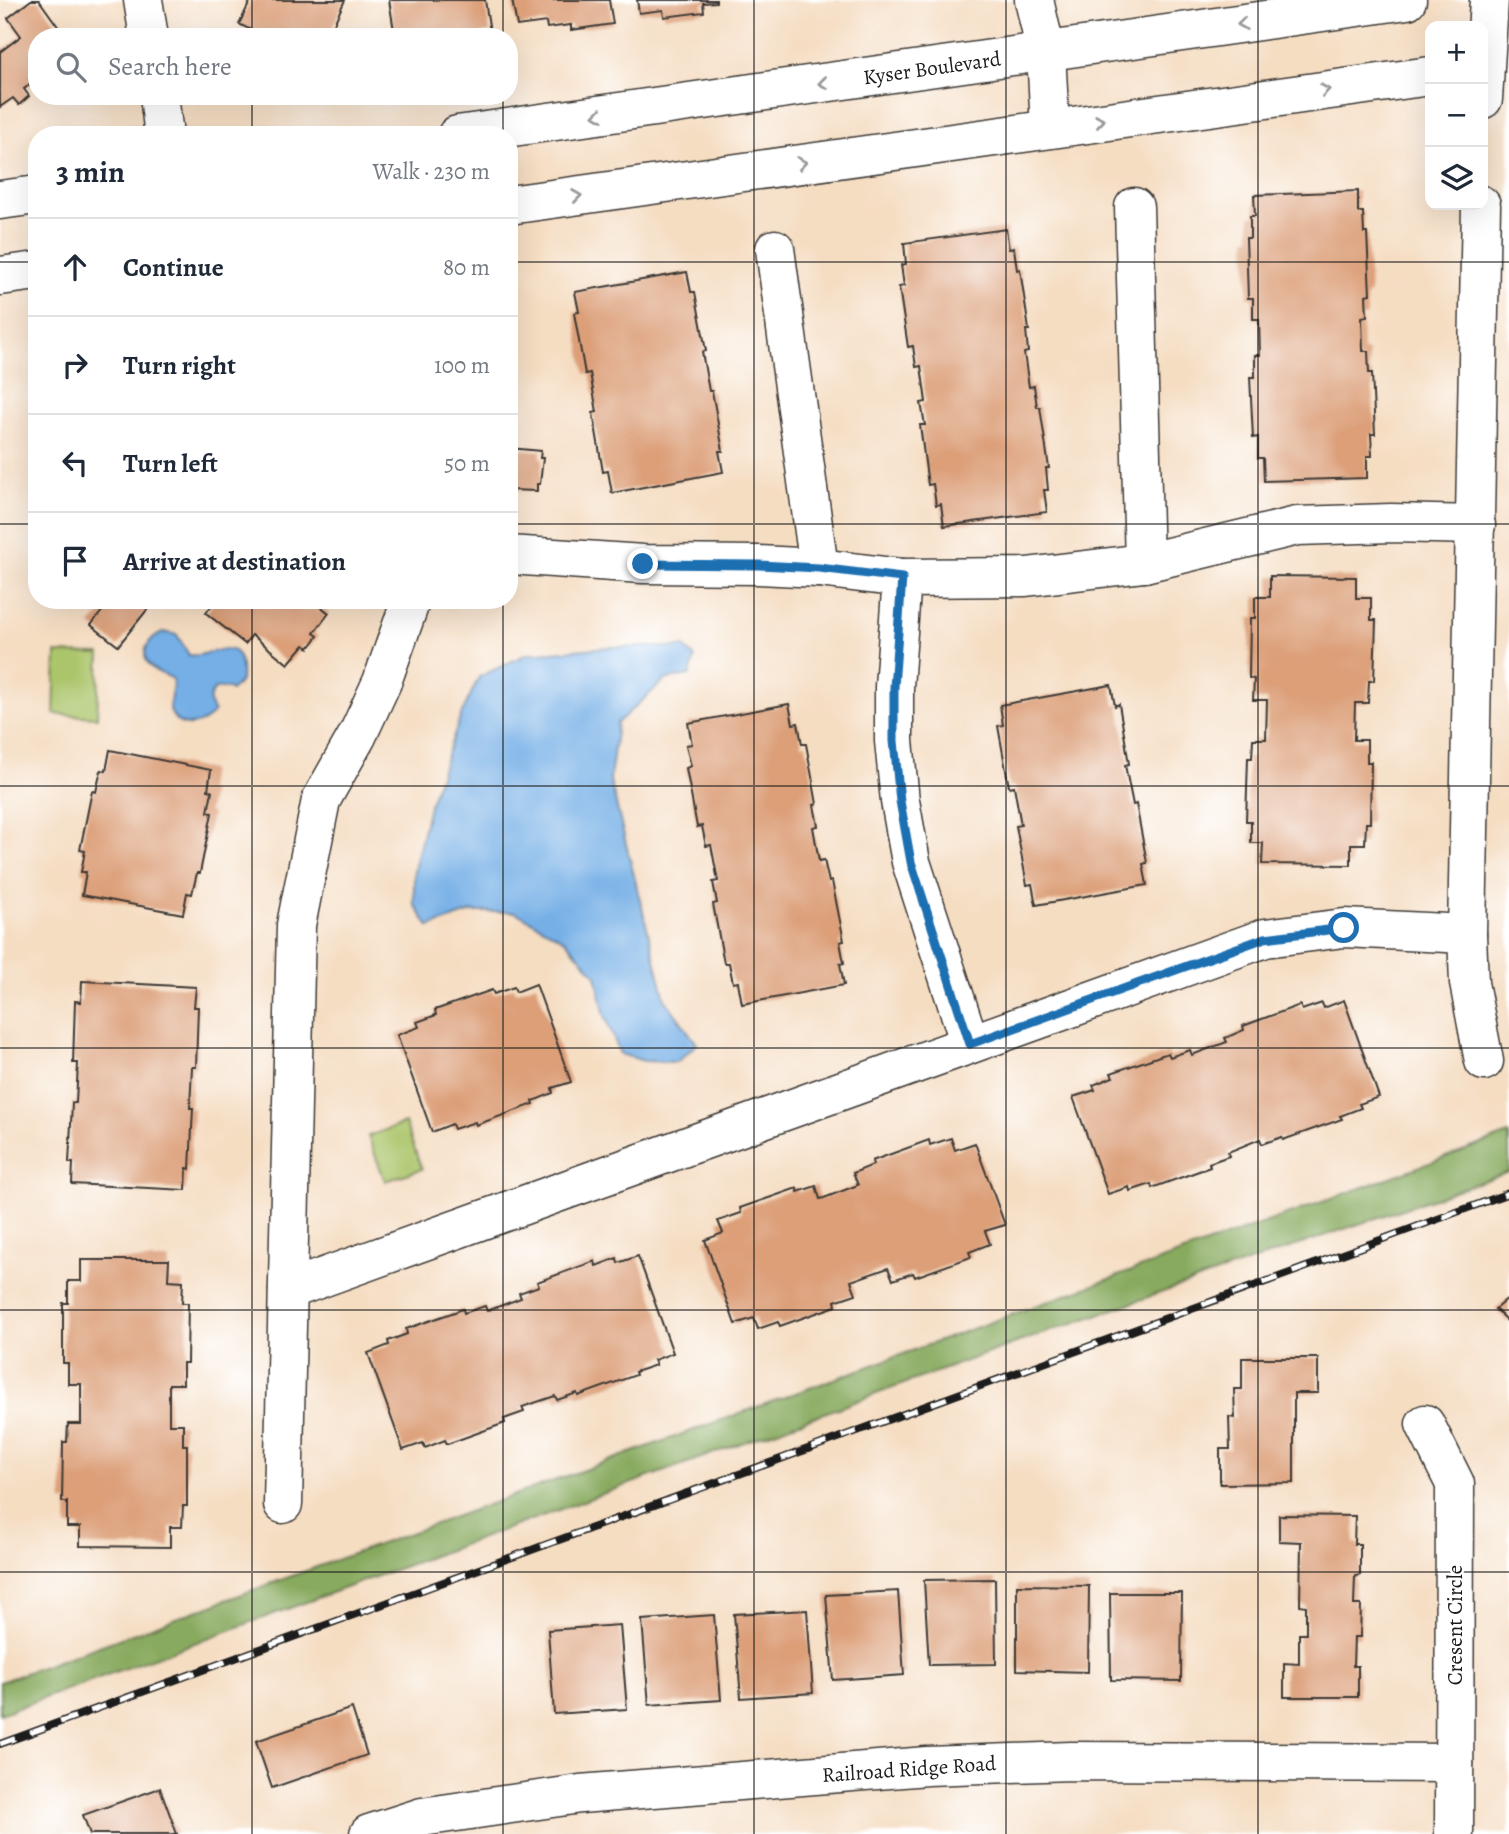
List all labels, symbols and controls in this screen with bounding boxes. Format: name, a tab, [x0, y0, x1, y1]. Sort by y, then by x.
one-way arrow	[1237, 16, 1248, 31]
map controls	[1425, 21, 1488, 210]
button: +	[1425, 21, 1488, 84]
search box	[28, 28, 518, 105]
street label: Kyser Boulevard	[861, 44, 1003, 92]
icon: search	[52, 48, 90, 86]
text: Search here	[108, 49, 232, 84]
one-way arrow	[817, 76, 829, 91]
one-way arrow	[1320, 83, 1331, 98]
button: −	[1425, 84, 1488, 147]
one-way arrow	[592, 107, 604, 122]
one-way arrow	[1094, 114, 1106, 129]
button: layers	[1425, 147, 1488, 210]
text: 3 min	[56, 152, 125, 192]
text: Walk · 230 m	[373, 156, 490, 187]
one-way arrow	[796, 156, 808, 171]
one-way arrow	[571, 188, 583, 203]
icon: ahead	[56, 248, 94, 286]
text: Continue	[123, 250, 224, 285]
text: 80 m	[443, 252, 490, 283]
icon: right	[56, 346, 94, 384]
text: Turn right	[123, 348, 236, 383]
text: 100 m	[434, 350, 490, 381]
icon: left	[56, 444, 94, 482]
text: Turn left	[123, 446, 218, 481]
text: 50 m	[444, 448, 490, 479]
icon: arrive	[56, 542, 94, 580]
text: Arrive at destination	[123, 544, 346, 579]
route end	[627, 548, 658, 579]
route start	[1328, 912, 1359, 943]
street label: Cresent Circle	[1441, 1565, 1469, 1685]
street label: Railroad Ridge Road	[821, 1749, 998, 1789]

